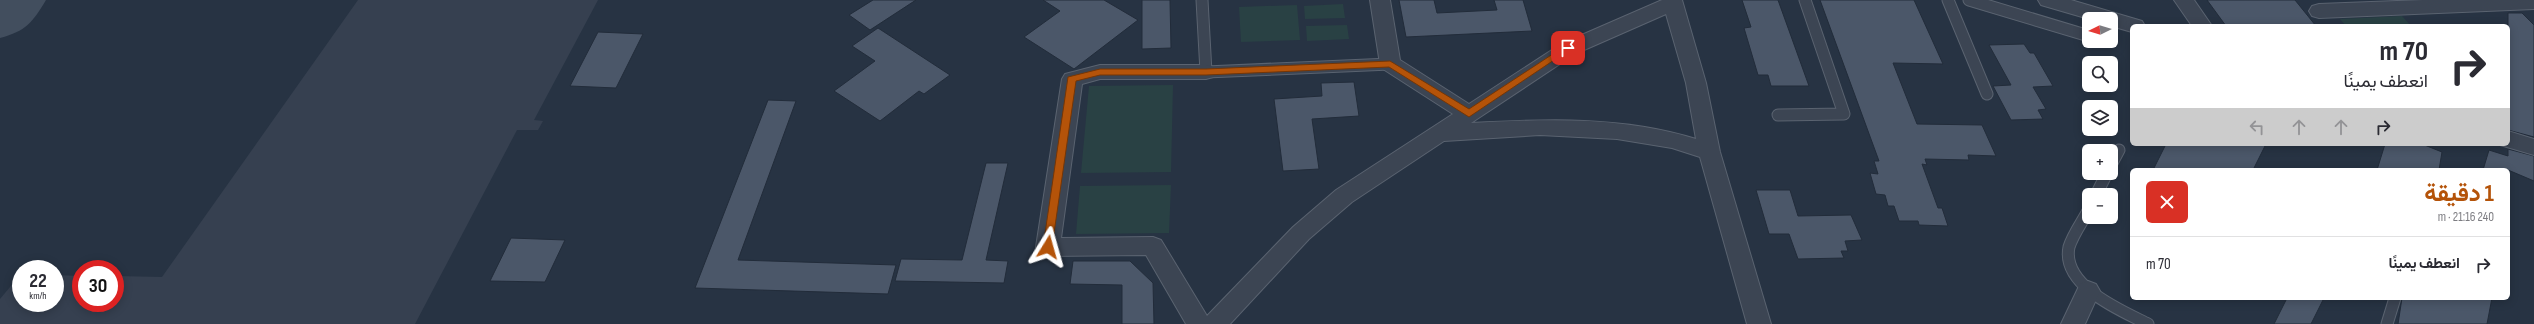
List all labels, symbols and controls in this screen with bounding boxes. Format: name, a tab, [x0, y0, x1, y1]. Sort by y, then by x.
north arrow	[2082, 12, 2118, 48]
map controls	[2082, 12, 2118, 224]
pin	[1551, 31, 1585, 65]
text: 70 m	[2380, 35, 2428, 68]
icon: arrive	[1557, 37, 1579, 59]
icon: right	[2442, 40, 2494, 92]
button: search	[2082, 56, 2118, 92]
text: انعطف يمينًا	[2343, 71, 2428, 92]
button: layers	[2082, 100, 2118, 136]
icon: left	[2246, 116, 2268, 138]
icon: ahead	[2288, 116, 2310, 138]
icon: ahead	[2330, 116, 2352, 138]
icon: right	[2372, 116, 2394, 138]
button: +	[2082, 144, 2118, 180]
text: 1 دقيقة	[2424, 179, 2494, 208]
button: close	[2146, 181, 2188, 223]
button: −	[2082, 188, 2118, 224]
text: 240 m · 21:16	[2438, 209, 2494, 225]
position arrow	[1027, 226, 1069, 268]
text: انعطف يمينًا	[2389, 254, 2460, 273]
icon: right	[2472, 254, 2494, 276]
text: 70 m	[2146, 255, 2171, 274]
speed limit sign: 30	[72, 260, 124, 312]
text: 22	[29, 269, 47, 293]
text: km/h	[29, 290, 47, 302]

